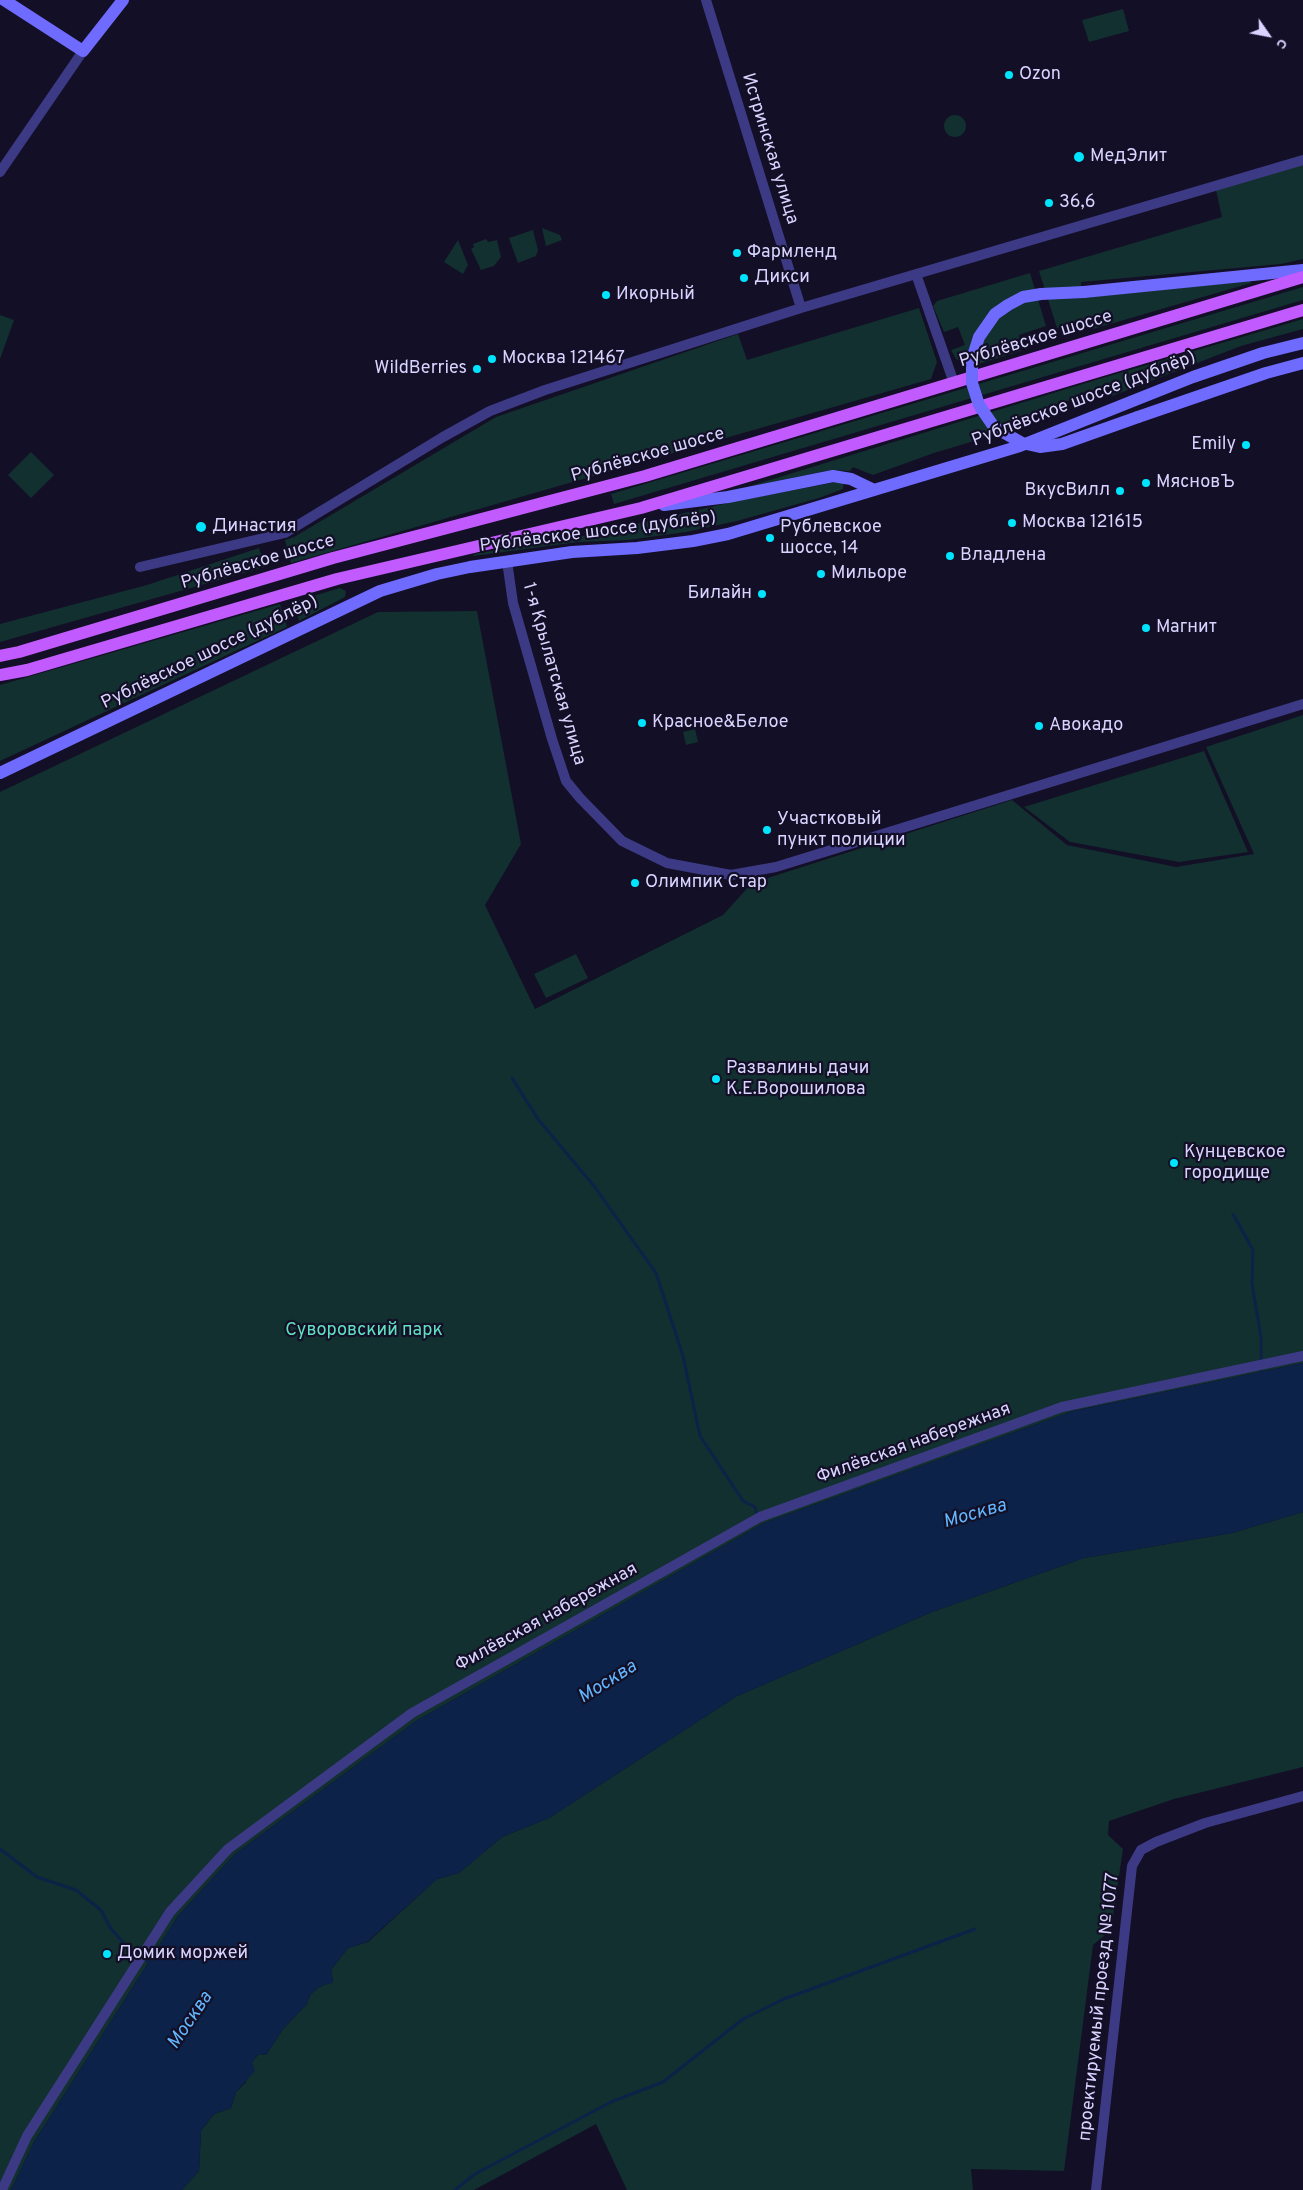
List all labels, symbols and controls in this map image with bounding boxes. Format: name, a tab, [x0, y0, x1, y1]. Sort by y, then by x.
north arrow	[1243, 10, 1293, 60]
text: С	[1271, 35, 1291, 52]
place label: Ozon	[1019, 64, 1061, 86]
marker: Ozon	[1003, 69, 1015, 81]
street label: Истринская улица	[736, 71, 802, 227]
place label: МедЭлит	[1090, 146, 1167, 168]
marker: МедЭлит	[1072, 150, 1086, 164]
place label: 36,6	[1059, 192, 1095, 214]
marker: 36,6	[1043, 197, 1055, 209]
place label: Фармленд	[747, 242, 837, 264]
marker: Фармленд	[731, 247, 743, 259]
place label: Дикси	[754, 267, 810, 289]
marker: Дикси	[738, 272, 750, 284]
place label: Икорный	[616, 284, 695, 306]
marker: Икорный	[600, 289, 612, 301]
street label: Рублёвское шоссе	[957, 306, 1115, 374]
street label: Рублёвское шоссе (дублёр)	[969, 347, 1199, 453]
place label: Москва 121467	[502, 348, 625, 370]
marker: Москва 121467	[486, 353, 498, 365]
place label: WildBerries	[374, 358, 467, 380]
marker: WildBerries	[471, 363, 483, 375]
street label: Рублёвское шоссе	[569, 424, 727, 488]
place label: Emily	[1191, 434, 1236, 456]
marker: Emily	[1240, 439, 1252, 451]
place label: МясновЪ	[1156, 472, 1235, 494]
marker: МясновЪ	[1140, 477, 1152, 489]
place label: ВкусВилл	[1025, 480, 1110, 502]
marker: ВкусВилл	[1114, 485, 1126, 497]
street label: Рублёвское шоссе (дублёр)	[479, 508, 717, 558]
place label: Москва 121615	[1022, 512, 1143, 534]
place label: Династия	[212, 516, 297, 538]
place label: Рублевское шоссе, 14	[780, 517, 882, 560]
marker: Москва 121615	[1006, 517, 1018, 529]
marker: Династия	[194, 520, 208, 534]
street label: Рублёвское шоссе	[179, 531, 337, 595]
marker: Рублевское шоссе, 14	[764, 532, 776, 544]
place label: Владлена	[960, 545, 1046, 567]
marker: Владлена	[944, 550, 956, 562]
place label: Мильоре	[831, 563, 907, 585]
marker: Мильоре	[815, 568, 827, 580]
street label: 1-я Крылатская улица	[517, 580, 589, 768]
place label: Билайн	[687, 583, 752, 605]
marker: Билайн	[756, 588, 768, 600]
street label: Рублёвское шоссе (дублёр)	[98, 591, 322, 715]
place label: Магнит	[1156, 617, 1217, 639]
marker: Магнит	[1140, 622, 1152, 634]
place label: Красное&Белое	[652, 712, 788, 734]
place label: Авокадо	[1049, 715, 1123, 737]
marker: Красное&Белое	[636, 717, 648, 729]
marker: Авокадо	[1033, 720, 1045, 732]
place label: Участковый пункт полиции	[777, 809, 905, 852]
marker: Участковый пункт полиции	[761, 824, 773, 836]
place label: Олимпик Стар	[645, 872, 767, 894]
marker: Олимпик Стар	[629, 877, 641, 889]
place label: Развалины дачи К.Е.Ворошилова	[726, 1058, 869, 1100]
marker: Развалины дачи К.Е.Ворошилова	[710, 1073, 722, 1085]
place label: Кунцевское городище	[1184, 1142, 1286, 1184]
marker: Кунцевское городище	[1168, 1157, 1180, 1169]
park label: Суворовский парк	[285, 1320, 443, 1342]
street label: Филёвская набережная	[814, 1399, 1014, 1489]
water label: Москва	[941, 1495, 1009, 1535]
street label: Филёвская набережная	[452, 1559, 642, 1677]
water label: Москва	[575, 1656, 641, 1710]
street label: проектируемый проезд № 1077	[1075, 1872, 1125, 2142]
place label: Домик моржей	[117, 1943, 248, 1965]
marker: Домик моржей	[101, 1948, 113, 1960]
water label: Москва	[163, 1988, 219, 2054]

